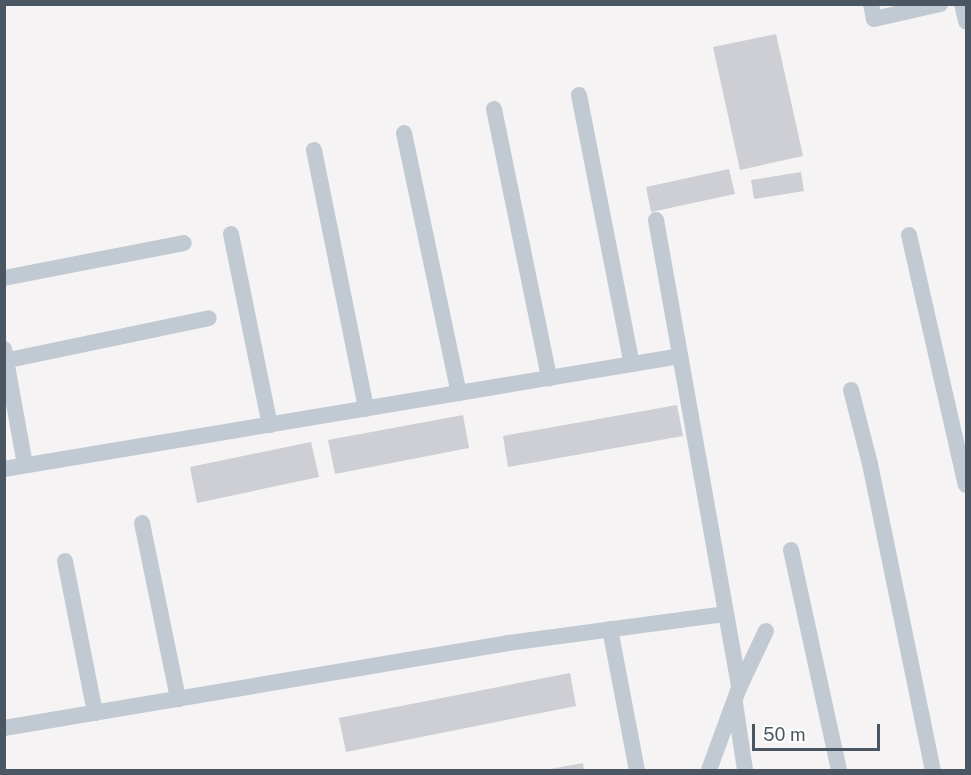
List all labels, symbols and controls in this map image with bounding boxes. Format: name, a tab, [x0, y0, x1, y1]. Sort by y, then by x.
scale bar	[755, 712, 882, 750]
text: 50 m	[763, 724, 806, 745]

